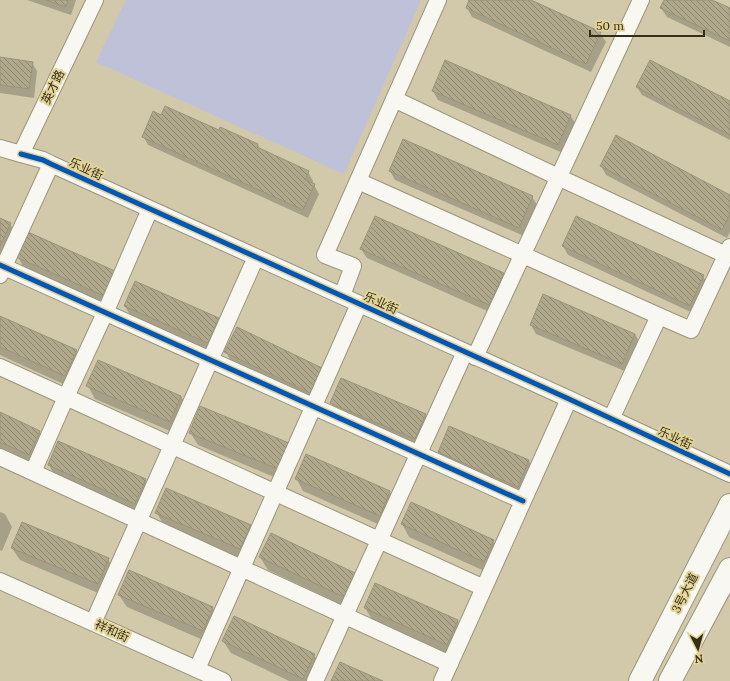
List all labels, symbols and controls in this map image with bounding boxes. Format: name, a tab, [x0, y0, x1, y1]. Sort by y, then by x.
scale bar	[590, 12, 704, 38]
text: 50 m	[596, 18, 624, 33]
street label: 英才路	[38, 67, 67, 106]
street label: 乐业街	[67, 154, 106, 183]
street label: 乐业街	[362, 288, 401, 317]
street label: 乐业街	[656, 423, 695, 452]
street label: 3号大道	[668, 570, 701, 615]
street label: 祥和街	[93, 616, 132, 645]
north arrow	[678, 629, 718, 669]
text: N	[694, 652, 704, 666]

